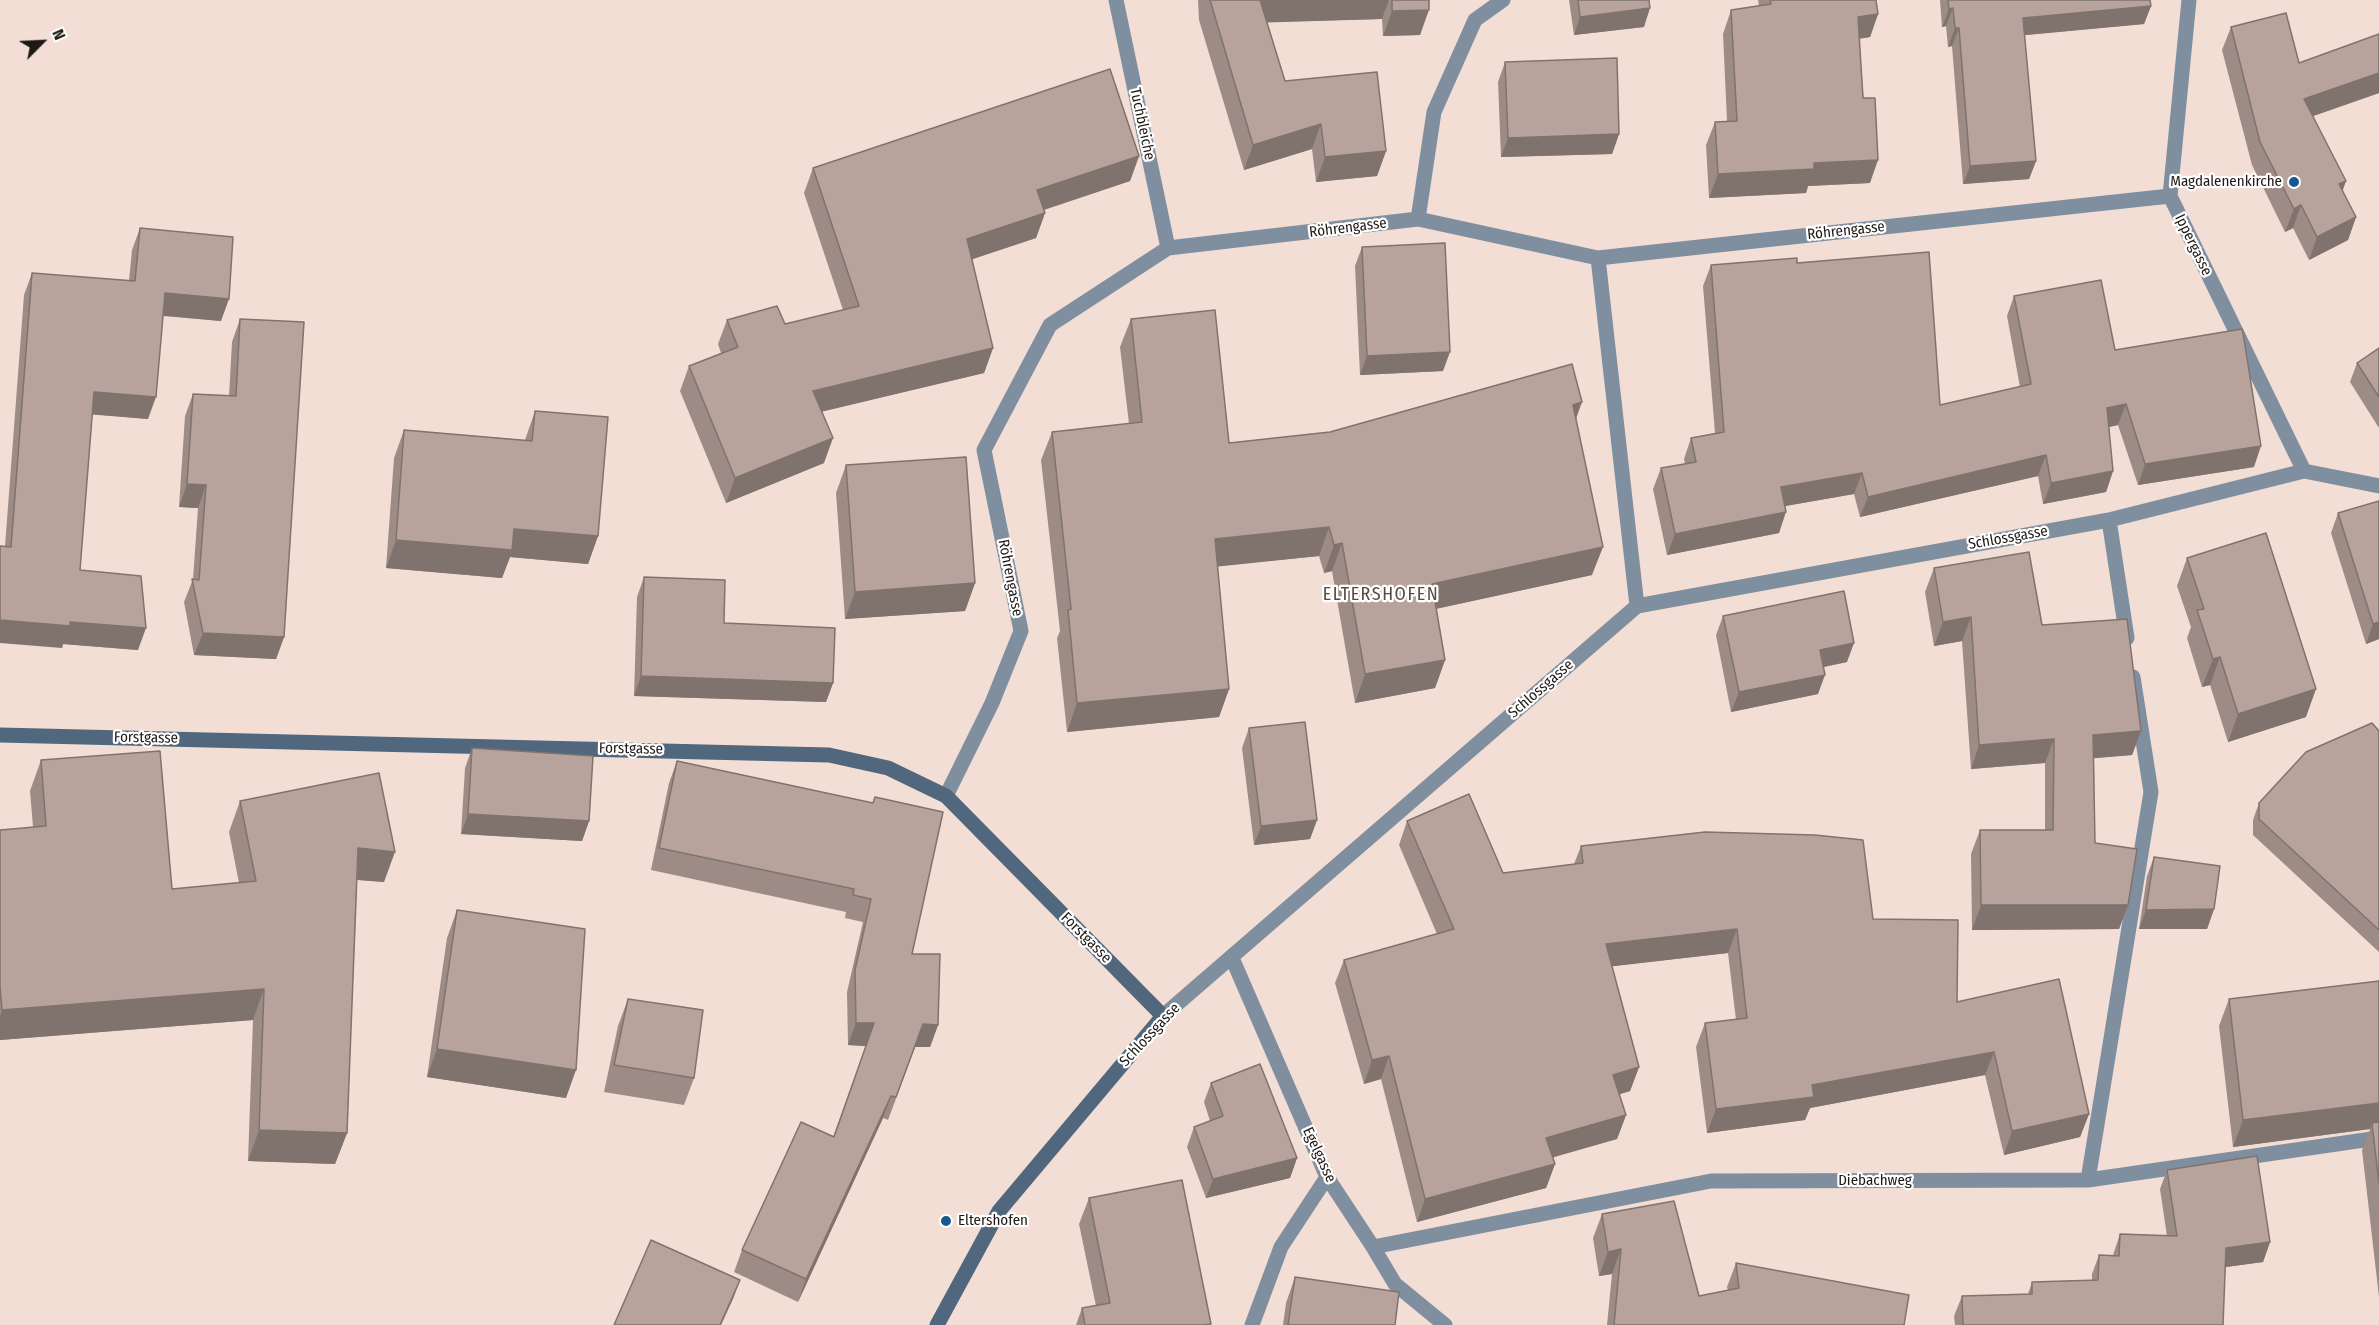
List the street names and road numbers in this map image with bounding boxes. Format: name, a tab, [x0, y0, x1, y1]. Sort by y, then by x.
street label: Tuchbleiche	[1126, 86, 1158, 162]
street label: Ippergasse	[2170, 211, 2216, 279]
street label: Röhrengasse	[1308, 214, 1388, 242]
street label: Röhrengasse	[1806, 218, 1886, 244]
street label: Schlossgasse	[1967, 522, 2049, 554]
street label: Röhrengasse	[994, 538, 1026, 618]
street label: Schlossgasse	[1505, 656, 1577, 722]
street label: Forstgasse	[114, 728, 178, 748]
street label: Forstgasse	[599, 739, 663, 759]
street label: Forstgasse	[1057, 909, 1115, 967]
street label: Schlossgasse	[1116, 1000, 1184, 1070]
street label: Egelgasse	[1298, 1124, 1340, 1186]
street label: Diebachweg	[1838, 1172, 1912, 1190]

